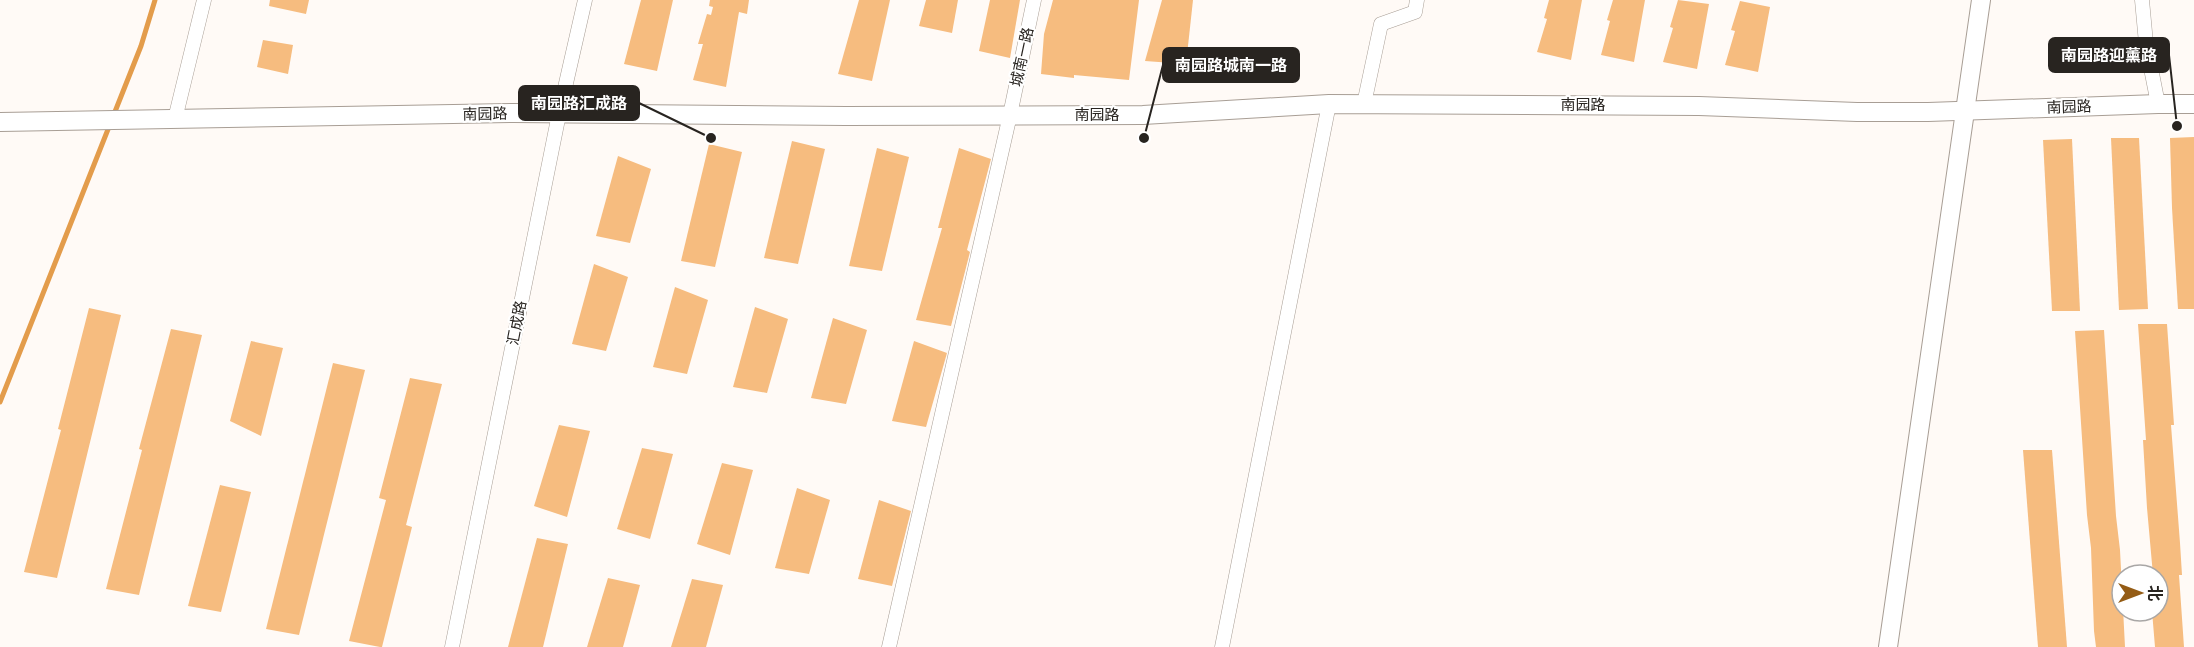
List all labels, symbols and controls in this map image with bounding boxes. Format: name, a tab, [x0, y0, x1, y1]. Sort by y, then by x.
street label: 城南一路	[1006, 26, 1037, 88]
callout: 南园路迎薰路	[2049, 38, 2169, 72]
text: 南园路迎薰路	[2061, 46, 2157, 65]
callout: 南园路城南一路	[1163, 48, 1299, 82]
text: 南园路城南一路	[1175, 56, 1287, 75]
callout: 南园路汇成路	[519, 86, 639, 120]
text: 南园路汇成路	[531, 94, 627, 113]
street label: 南园路	[1560, 95, 1606, 114]
street label: 南园路	[2046, 96, 2092, 117]
street label: 南园路	[462, 104, 508, 123]
street label: 南园路	[1074, 105, 1120, 124]
street label: 汇成路	[503, 299, 530, 347]
north arrow	[2110, 563, 2170, 623]
text: 北	[2145, 585, 2164, 601]

